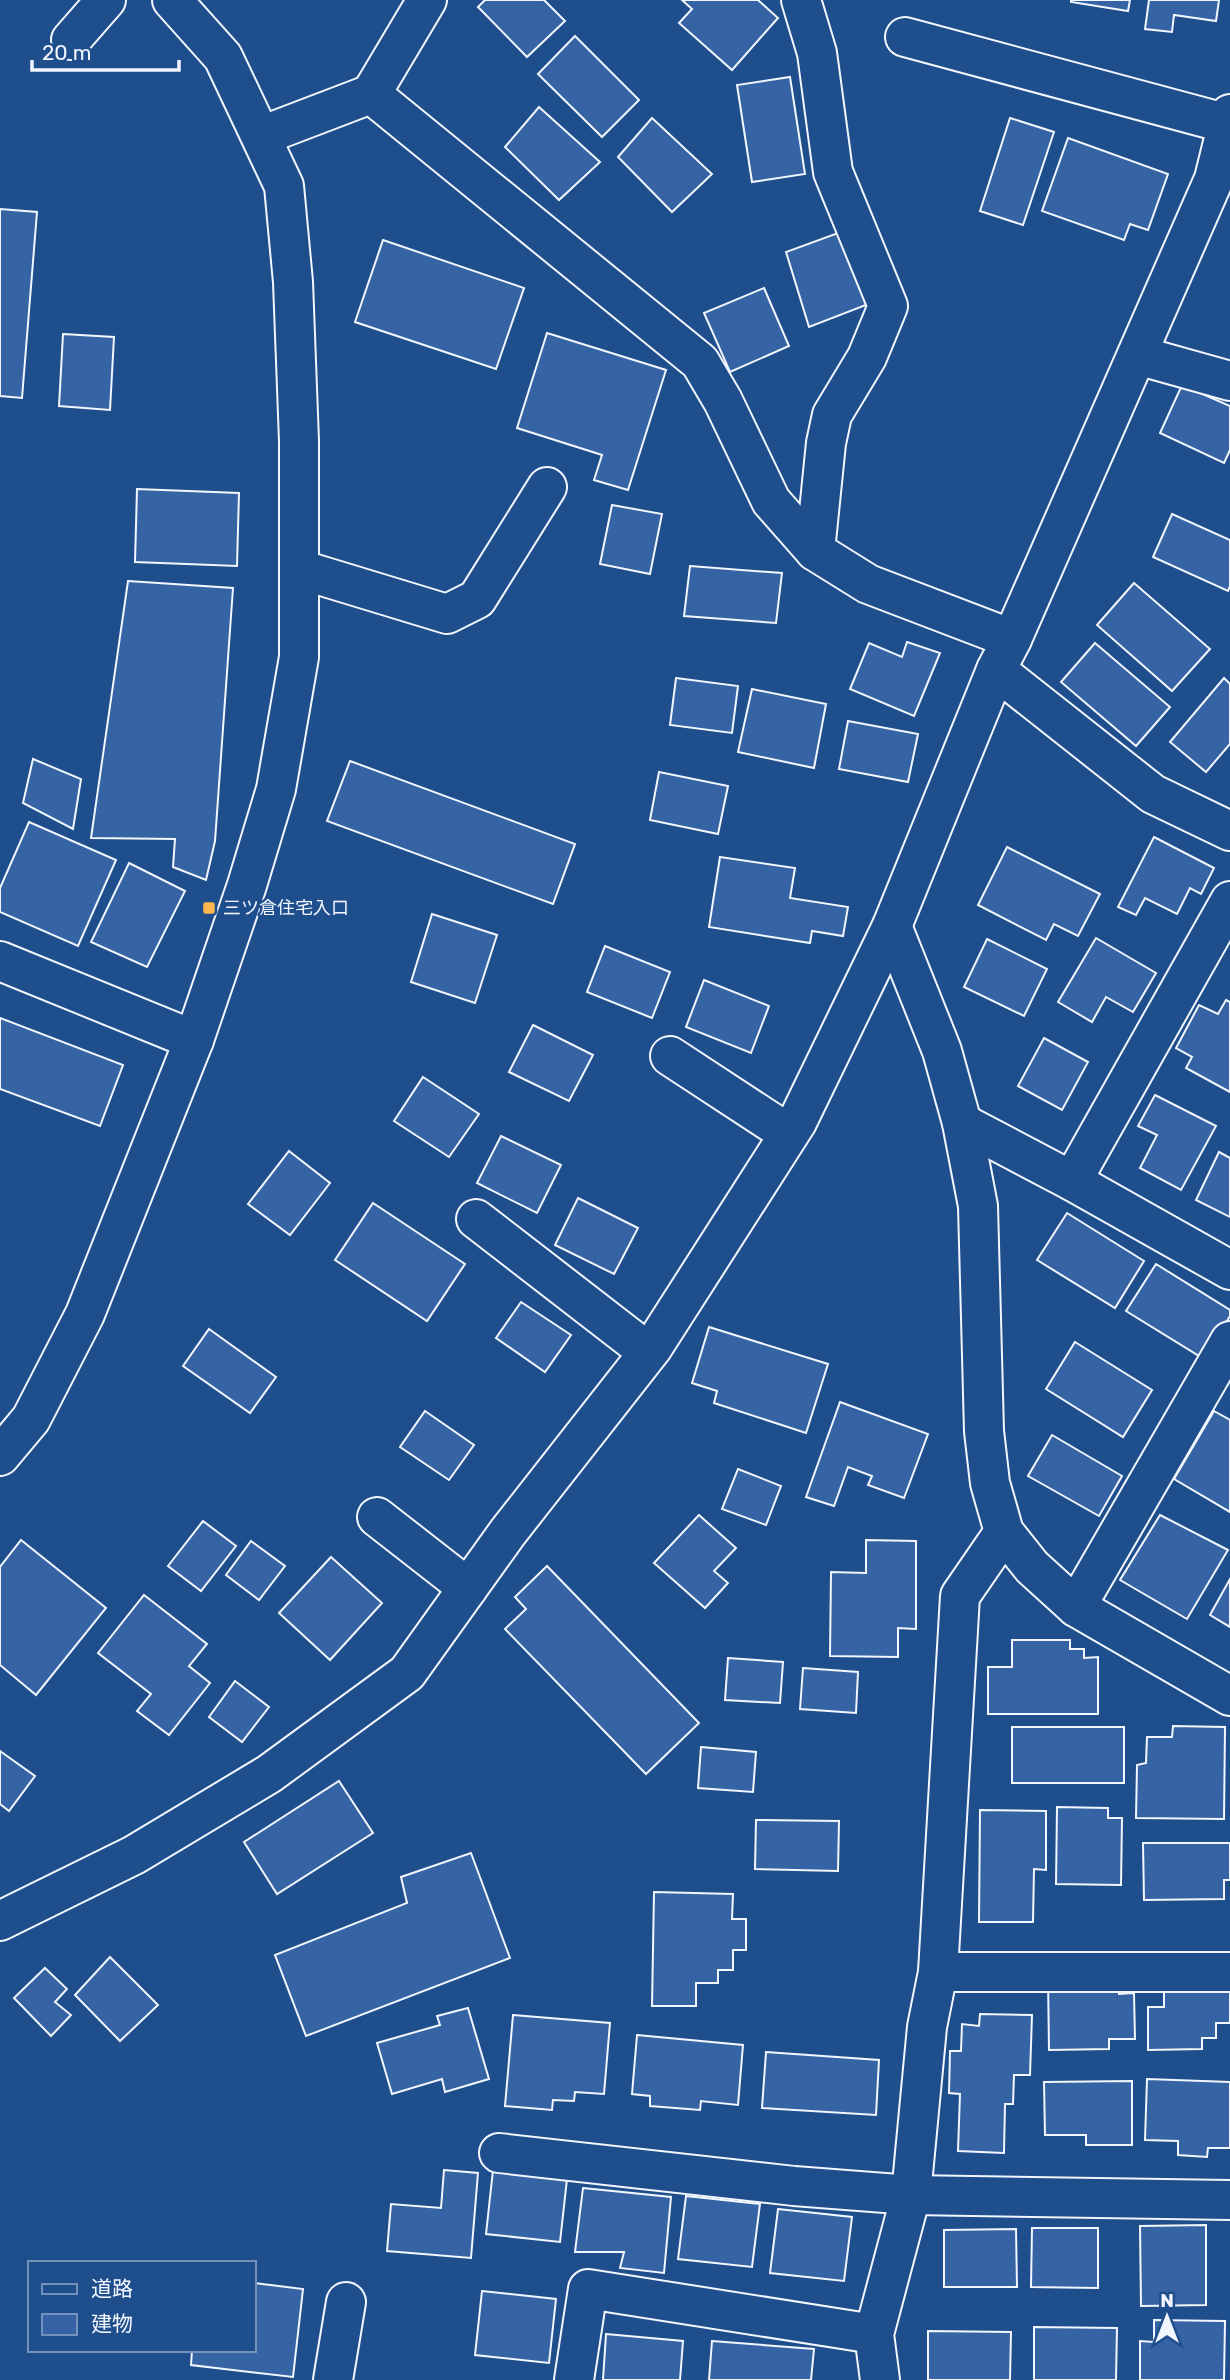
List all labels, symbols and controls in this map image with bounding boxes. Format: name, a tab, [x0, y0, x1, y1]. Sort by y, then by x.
scale bar	[32, 28, 178, 72]
text: 20 m	[42, 40, 91, 65]
place label: 三ツ倉住宅入口	[223, 897, 349, 919]
marker: 三ツ倉住宅入口	[201, 900, 217, 916]
legend	[28, 2261, 256, 2352]
text: 道路	[91, 2276, 133, 2301]
north arrow	[1132, 2282, 1202, 2352]
text: N	[1160, 2289, 1174, 2312]
text: 建物	[91, 2311, 133, 2336]

